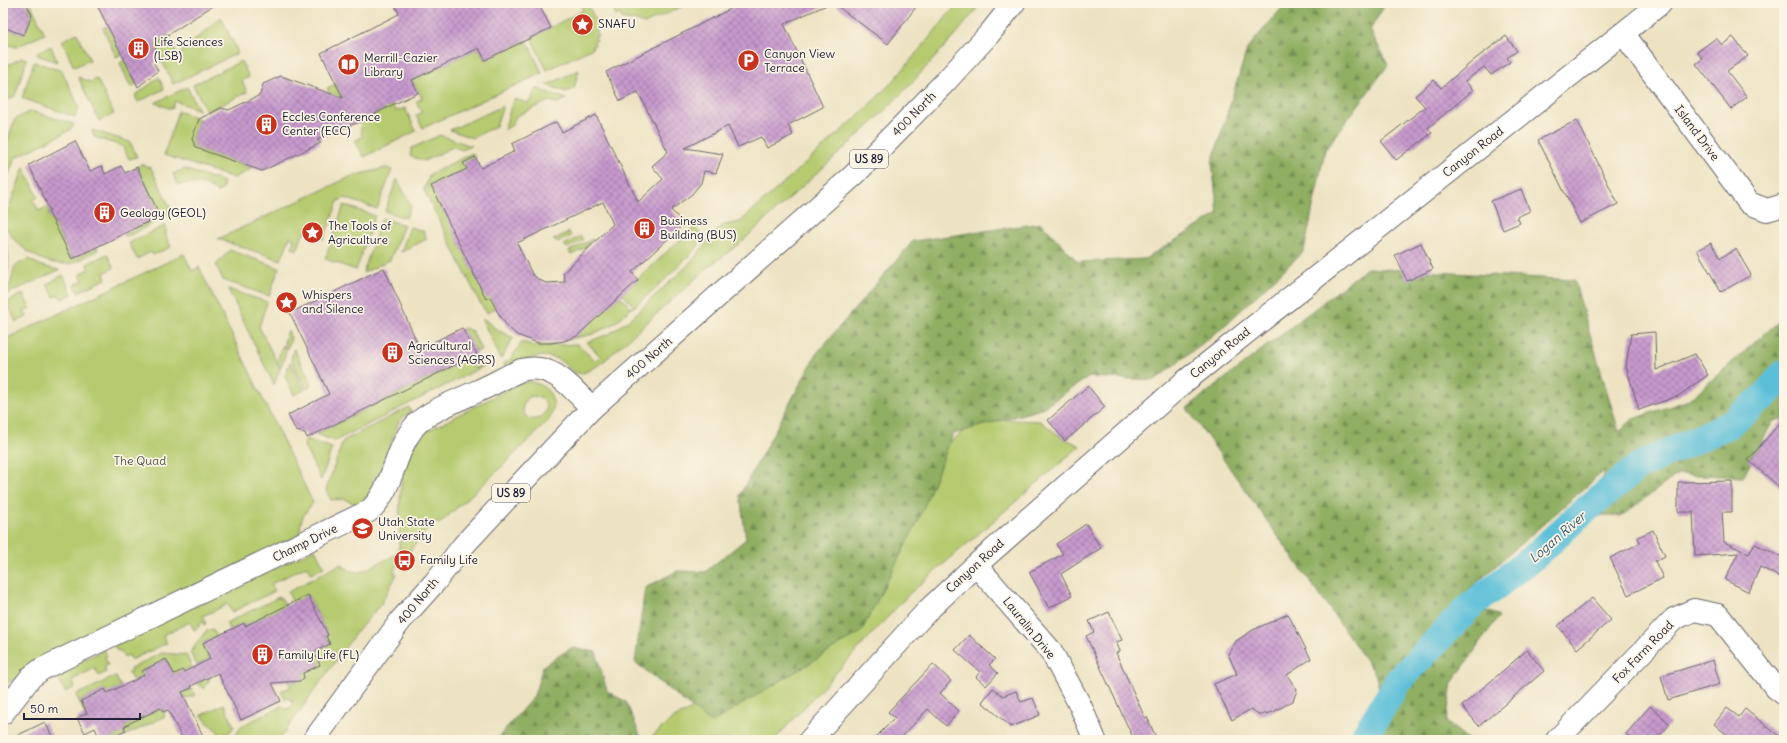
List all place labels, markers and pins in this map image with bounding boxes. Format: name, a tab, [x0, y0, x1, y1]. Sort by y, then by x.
place icon: SNAFU	[569, 11, 595, 37]
place label: SNAFU	[598, 16, 636, 31]
place label: Life Sciences (LSB)	[154, 34, 223, 63]
building icon: Life Sciences (LSB)	[125, 36, 151, 62]
place label: Canyon View Terrace	[764, 46, 836, 75]
parking icon: Canyon View Terrace	[736, 48, 762, 74]
place label: Merrill-Cazier Library	[364, 50, 438, 79]
library icon: Merrill-Cazier Library	[335, 52, 361, 78]
place label: Eccles Conference Center (ECC)	[282, 109, 380, 138]
building icon: Eccles Conference Center (ECC)	[254, 111, 280, 137]
building icon: Geology (GEOL)	[91, 200, 117, 226]
place label: Geology (GEOL)	[120, 205, 206, 220]
place label: Business Building (BUS)	[660, 213, 737, 242]
building icon: Business Building (BUS)	[631, 215, 657, 241]
place label: The Tools of Agriculture	[328, 218, 392, 247]
place icon: The Tools of Agriculture	[300, 220, 326, 246]
place label: Whispers and Silence	[302, 287, 364, 316]
place icon: Whispers and Silence	[273, 289, 299, 315]
place label: Agricultural Sciences (AGRS)	[408, 338, 496, 367]
building icon: Agricultural Sciences (AGRS)	[380, 340, 406, 366]
place label: Utah State University	[378, 514, 435, 543]
school or university icon: Utah State University	[349, 516, 375, 542]
bus stop icon: Family Life	[391, 547, 417, 573]
place label: Family Life	[420, 552, 478, 567]
building icon: Family Life (FL)	[249, 642, 275, 668]
place label: Family Life (FL)	[278, 647, 360, 662]

